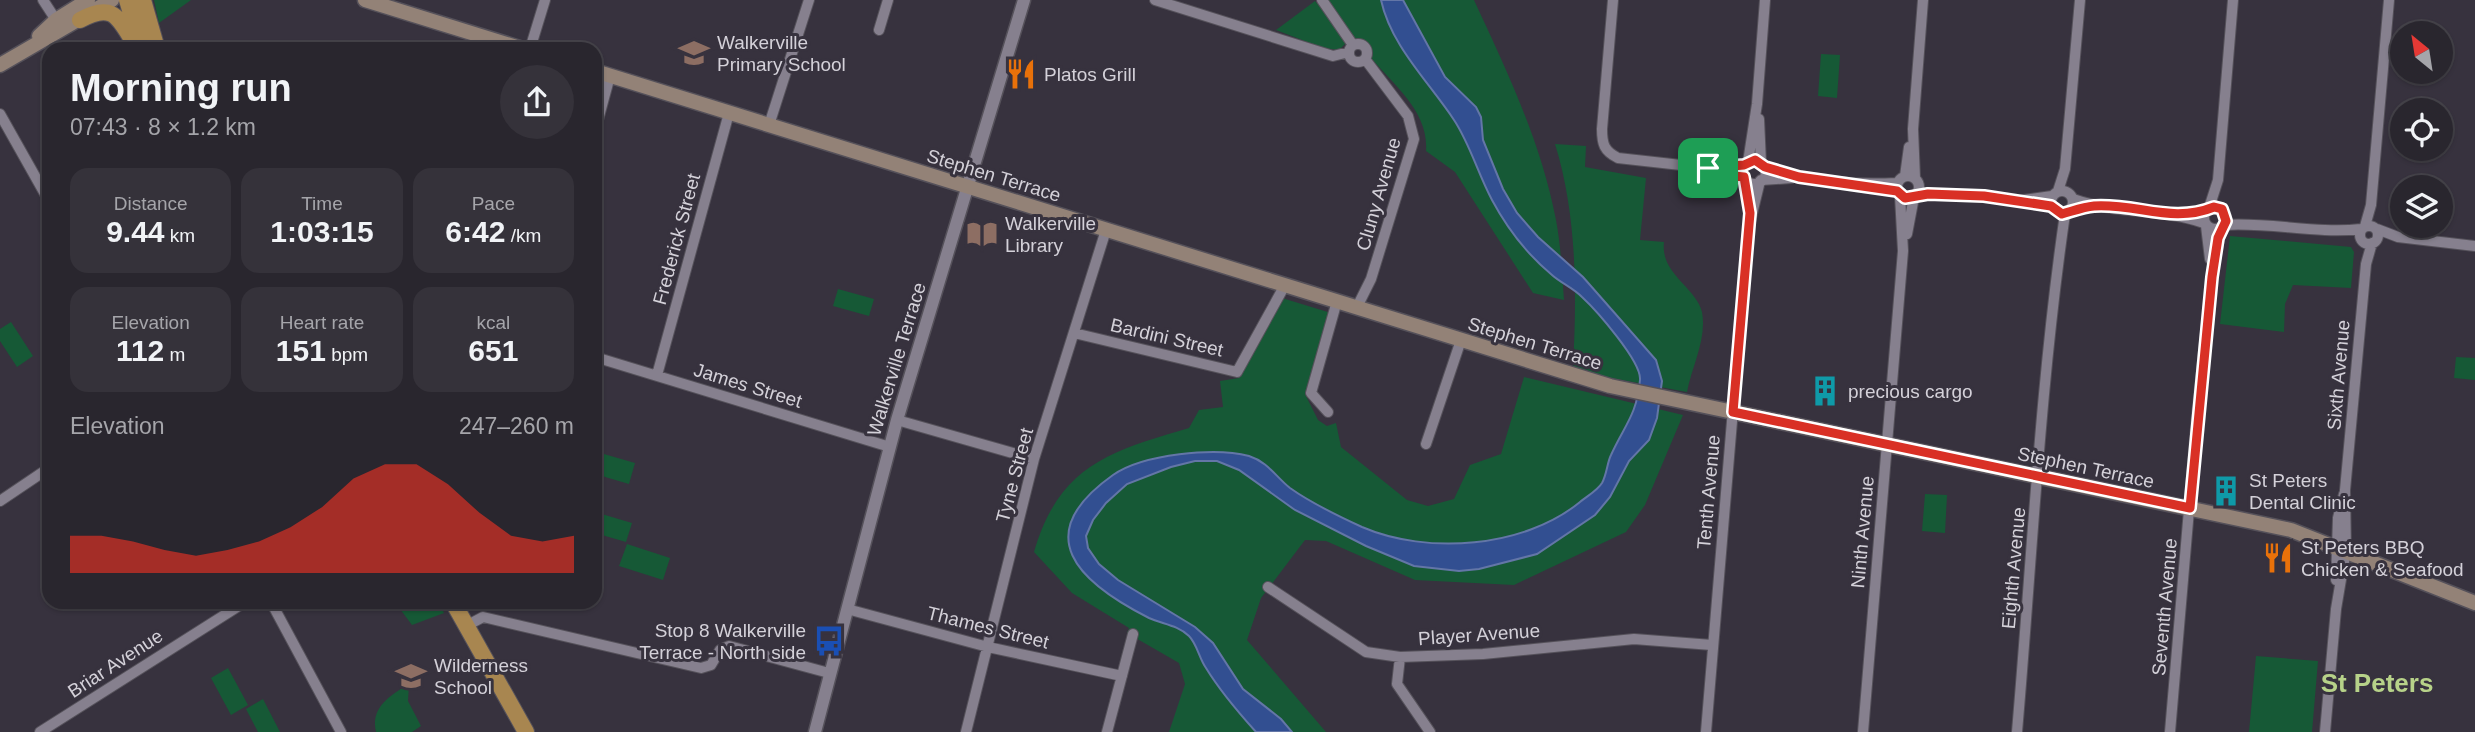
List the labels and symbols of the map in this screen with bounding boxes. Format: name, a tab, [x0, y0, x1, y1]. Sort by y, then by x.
north arrow	[2390, 21, 2454, 84]
place label: Walkerville Primary School	[717, 32, 846, 75]
school or university icon: Walkerville Primary School	[677, 36, 711, 70]
restaurant icon: Platos Grill	[1004, 57, 1038, 91]
place label: Platos Grill	[1044, 64, 1136, 85]
street label: Cluny Avenue	[1352, 135, 1405, 253]
pin	[1678, 138, 1738, 198]
street label: Stephen Terrace	[924, 145, 1063, 206]
street label: Frederick Street	[649, 170, 704, 307]
place label: Walkerville Library	[1005, 213, 1096, 256]
library icon: Walkerville Library	[965, 217, 999, 251]
street label: Walkerville Terrace	[863, 280, 930, 438]
street label: Stephen Terrace	[1465, 313, 1604, 374]
street label: Bardini Street	[1108, 314, 1226, 361]
street label: Sixth Avenue	[2323, 319, 2354, 431]
street label: James Street	[691, 359, 805, 412]
building icon: precious cargo	[1808, 374, 1842, 408]
place label: precious cargo	[1848, 381, 1973, 402]
street label: Tyne Street	[992, 425, 1037, 525]
street label: Tenth Avenue	[1693, 434, 1724, 550]
street label: Stephen Terrace	[2016, 443, 2156, 492]
place label: St Peters Dental Clinic	[2249, 470, 2356, 513]
building icon: St Peters Dental Clinic	[2209, 474, 2243, 508]
street label: Ninth Avenue	[1847, 475, 1878, 589]
street label: Eighth Avenue	[1998, 506, 2029, 630]
street label: Seventh Avenue	[2148, 537, 2181, 677]
place label: St Peters BBQ Chicken & Seafood	[2301, 537, 2464, 580]
restaurant icon: St Peters BBQ Chicken & Seafood	[2261, 541, 2295, 575]
street label: Thames Street	[925, 602, 1052, 653]
place label: Stop 8 Walkerville Terrace - North side	[639, 620, 806, 663]
street label: Player Avenue	[1417, 620, 1541, 649]
bus stop icon: Stop 8 Walkerville Terrace - North side	[812, 624, 846, 658]
street label: Briar Avenue	[64, 625, 166, 702]
place label: Wilderness School	[434, 655, 528, 698]
school or university icon: Wilderness School	[394, 659, 428, 693]
district label: St Peters	[2321, 668, 2433, 698]

